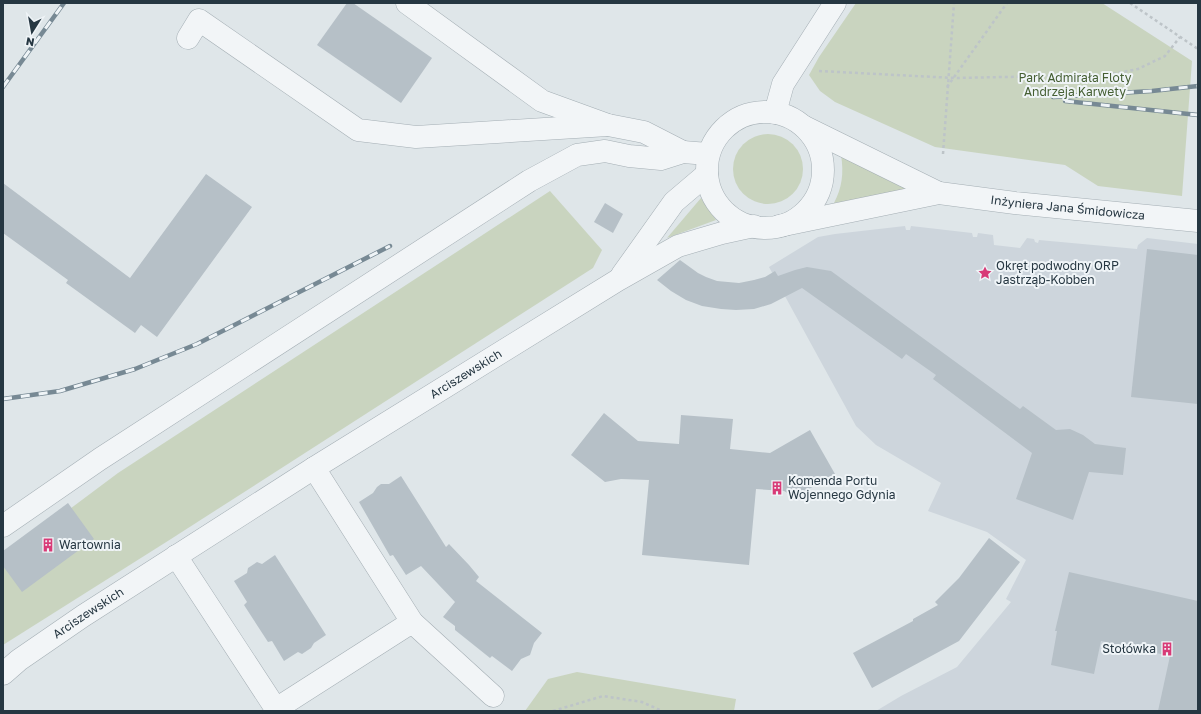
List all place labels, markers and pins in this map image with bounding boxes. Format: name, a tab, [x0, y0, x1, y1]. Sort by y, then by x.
place label: Okręt podwodny ORP Jastrząb-Kobben	[996, 258, 1119, 287]
place icon: Okręt podwodny ORP Jastrząb-Kobben	[977, 265, 993, 281]
place label: Komenda Portu Wojennego Gdynia	[788, 473, 896, 502]
building icon: Komenda Portu Wojennego Gdynia	[769, 480, 785, 496]
building icon: Wartownia	[40, 537, 56, 553]
place label: Wartownia	[59, 537, 121, 552]
place label: Stołówka	[1102, 641, 1156, 656]
building icon: Stołówka	[1159, 641, 1175, 657]

